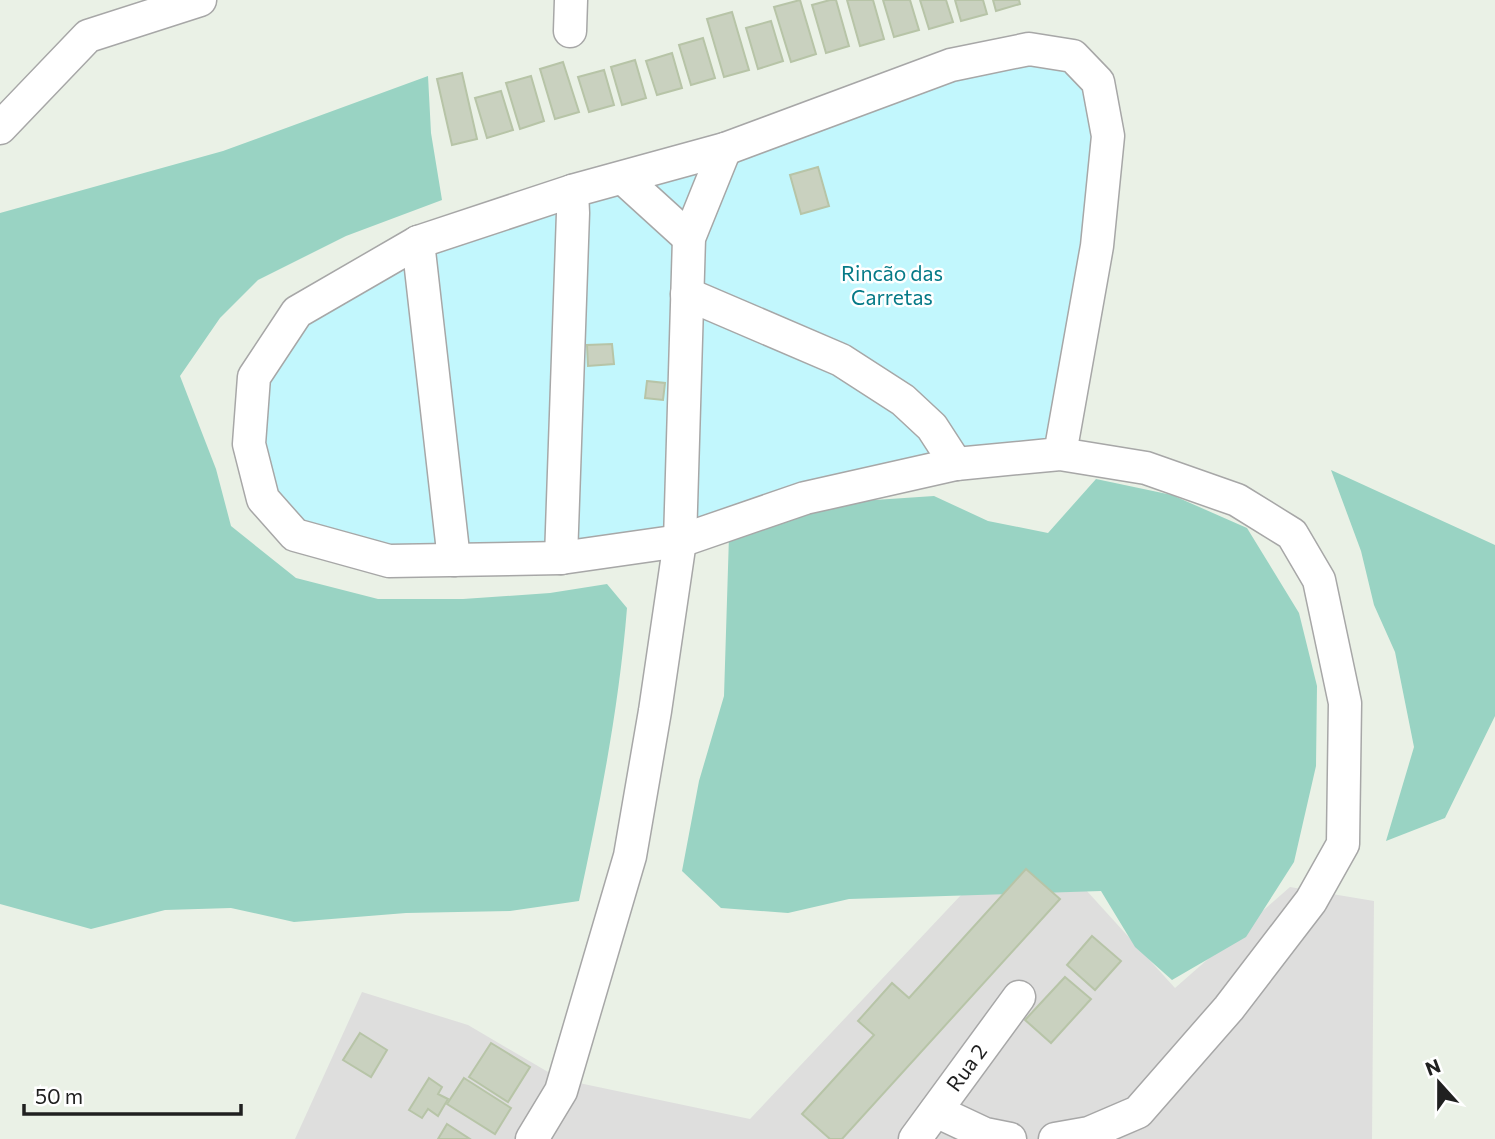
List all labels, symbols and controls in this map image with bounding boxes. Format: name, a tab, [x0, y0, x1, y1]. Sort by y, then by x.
park label: Rincão das Carretas	[841, 260, 943, 309]
street label: Rua 2	[940, 1039, 991, 1096]
north arrow	[1404, 1048, 1474, 1118]
text: N	[1422, 1053, 1444, 1080]
scale bar	[24, 1072, 242, 1116]
text: 50 m	[35, 1083, 83, 1108]

